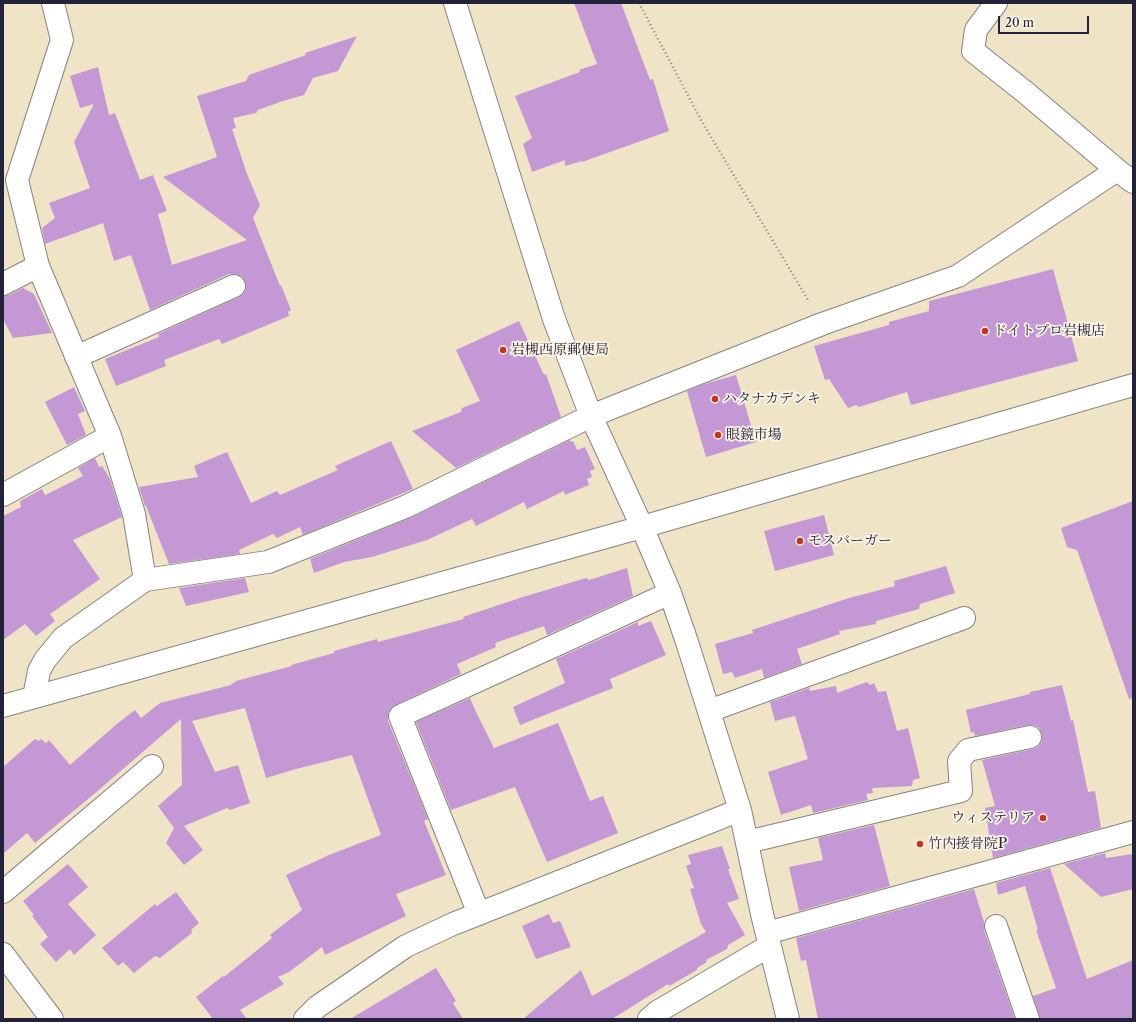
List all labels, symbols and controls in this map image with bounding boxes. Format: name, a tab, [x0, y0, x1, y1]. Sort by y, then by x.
scale bar	[1000, 8, 1091, 34]
text: 20 m	[1005, 15, 1034, 30]
place label: ドイトプロ岩槻店	[993, 323, 1105, 339]
marker: ドイトプロ岩槻店	[980, 326, 990, 336]
place label: 岩槻西原郵便局	[511, 342, 609, 358]
marker: 岩槻西原郵便局	[498, 345, 508, 355]
place label: ハタナカデンキ	[723, 391, 821, 407]
marker: ハタナカデンキ	[710, 394, 720, 404]
place label: 眼鏡市場	[726, 427, 782, 443]
marker: 眼鏡市場	[713, 430, 723, 440]
place label: モスバーガー	[808, 533, 892, 549]
marker: モスバーガー	[795, 536, 805, 546]
place label: ウィステリア	[951, 810, 1035, 826]
marker: ウィステリア	[1038, 813, 1048, 823]
place label: 竹内接骨院P	[928, 836, 1007, 852]
marker: 竹内接骨院P	[915, 839, 925, 849]

